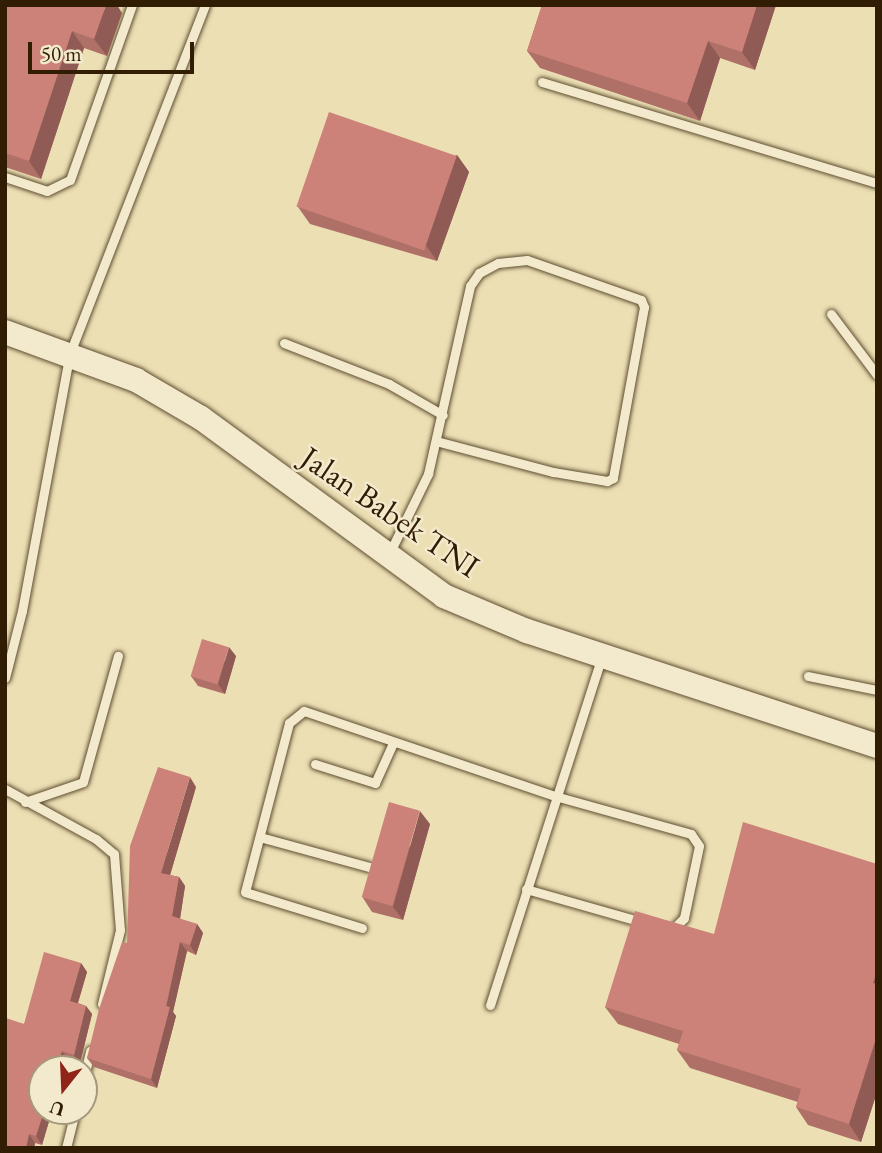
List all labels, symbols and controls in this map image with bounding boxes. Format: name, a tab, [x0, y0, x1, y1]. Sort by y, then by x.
scale bar	[32, 28, 198, 72]
text: 50 m	[41, 40, 82, 67]
street label: Jalan Babek TNI	[293, 438, 487, 586]
north arrow	[28, 1055, 98, 1125]
text: U	[46, 1094, 68, 1123]

